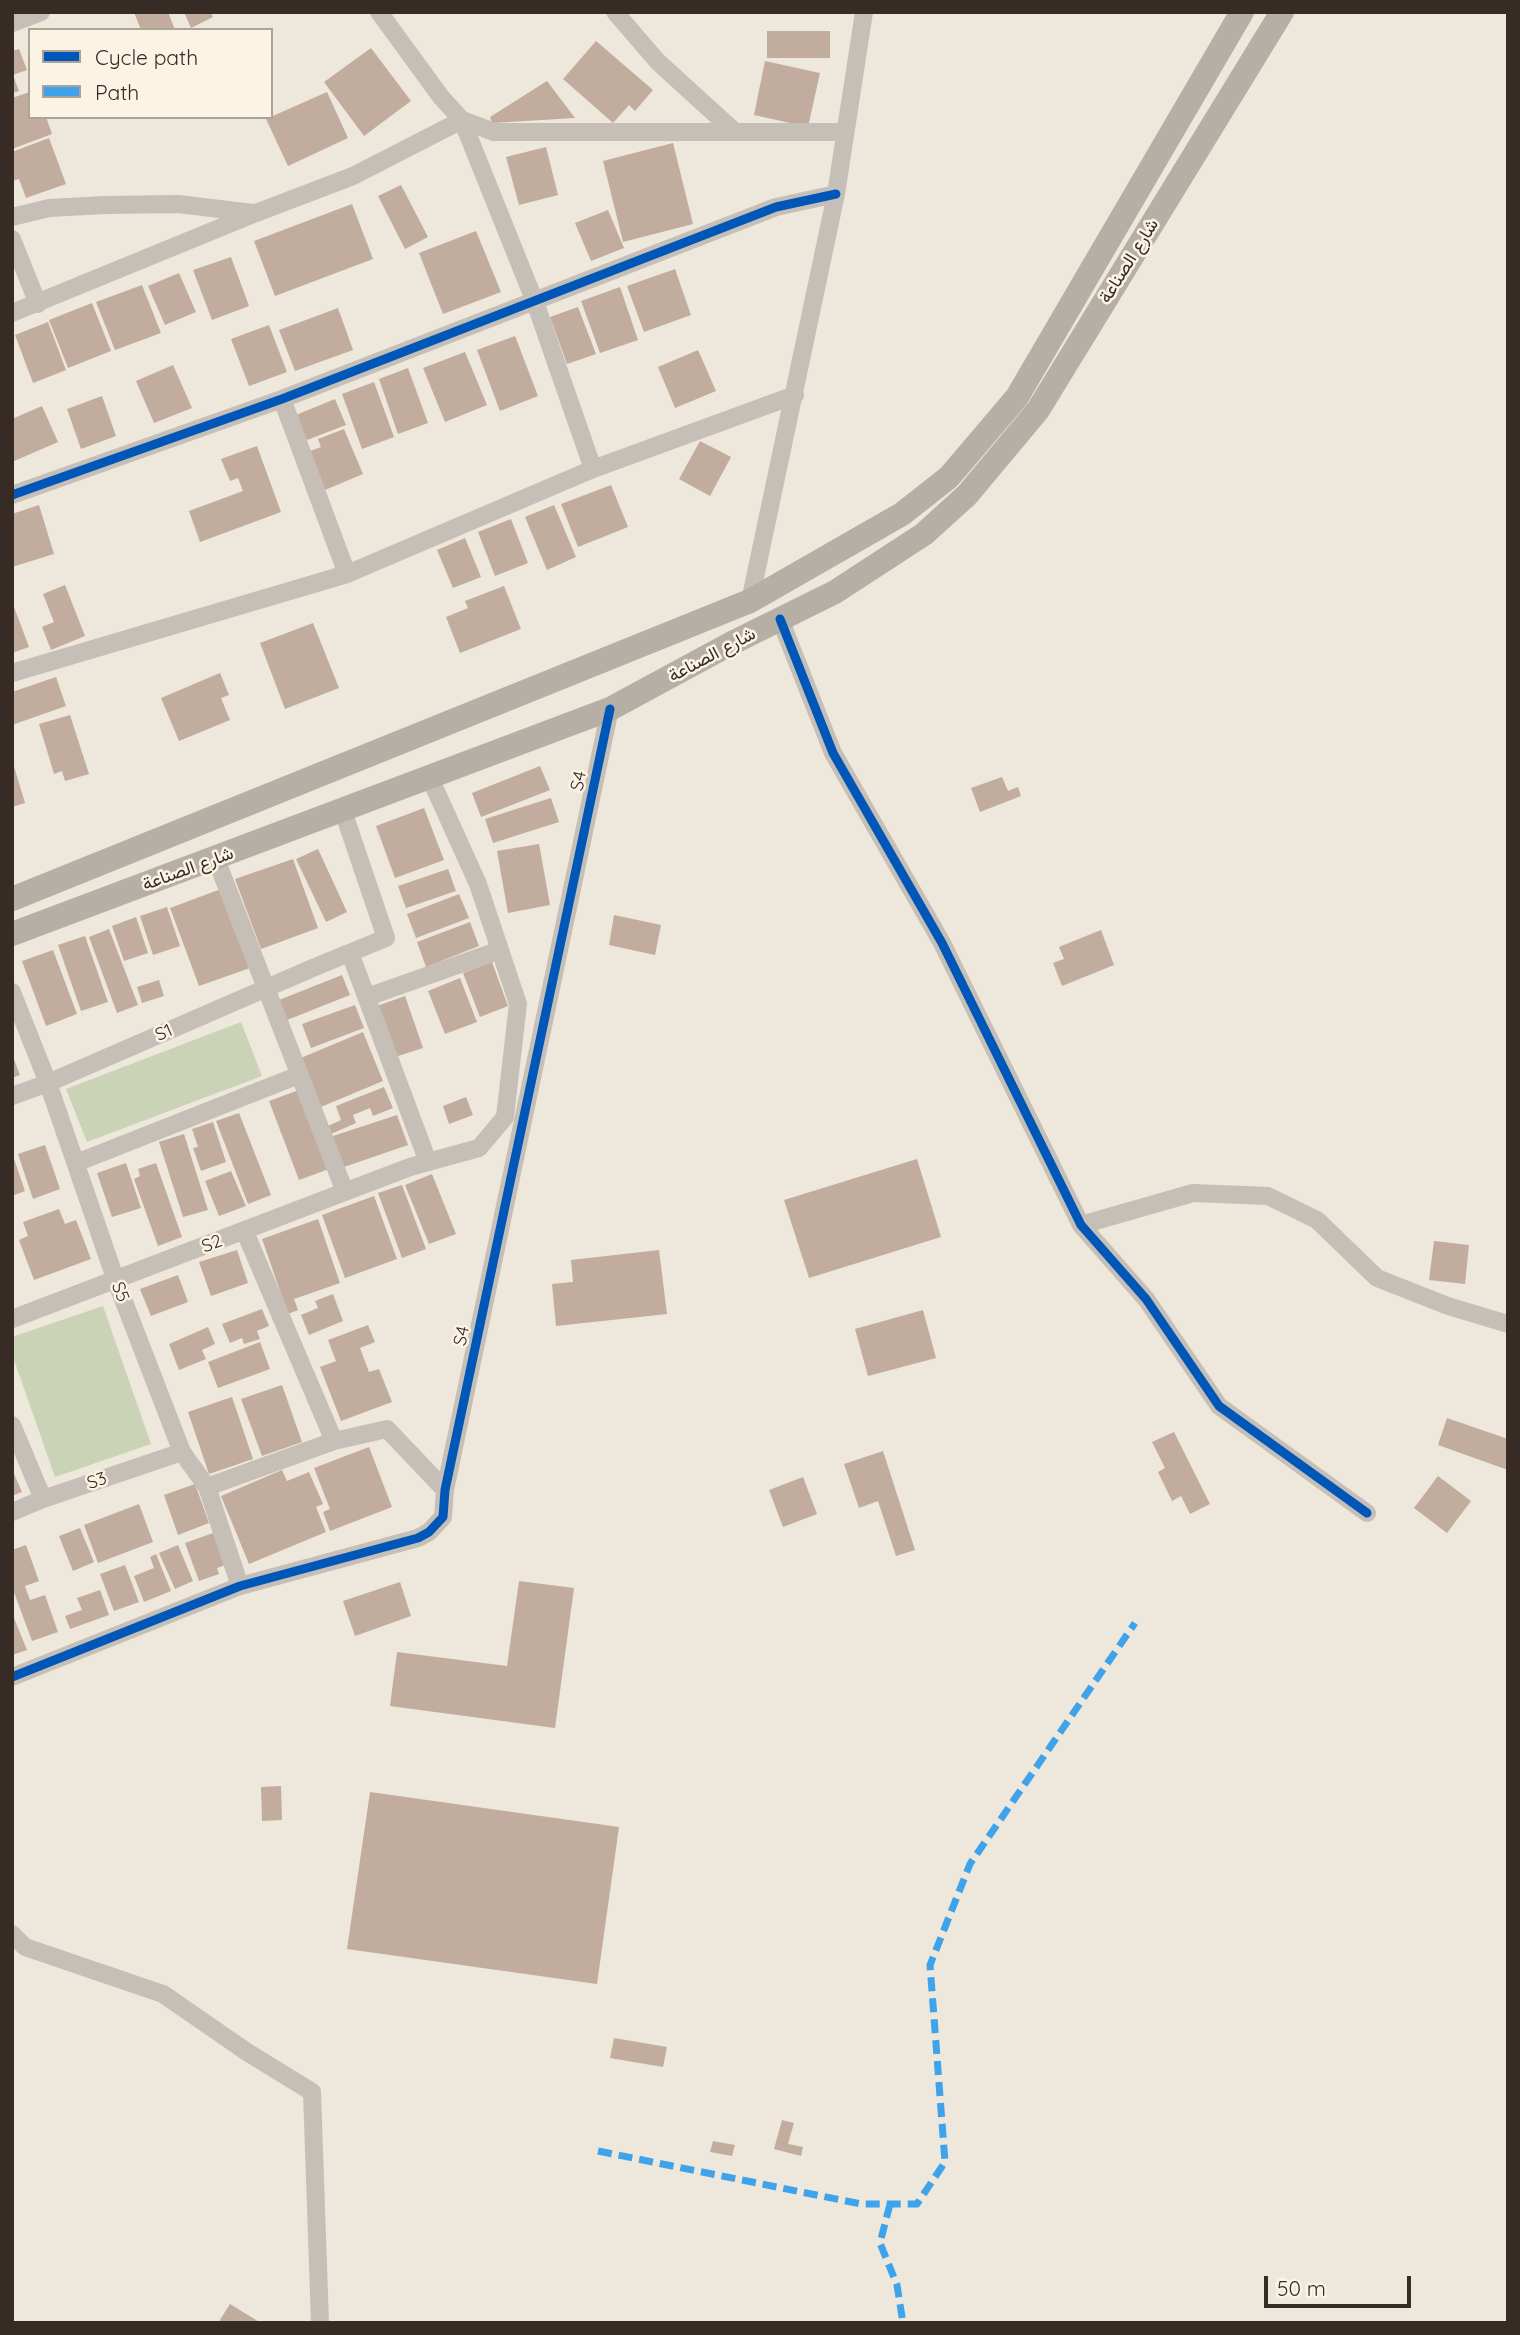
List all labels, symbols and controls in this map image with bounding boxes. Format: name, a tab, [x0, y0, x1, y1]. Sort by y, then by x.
legend	[28, 28, 273, 119]
text: Cycle path	[95, 44, 198, 70]
text: Path	[95, 79, 139, 105]
street label: شارع الصناعة	[1095, 215, 1163, 307]
street label: شارع الصناعة	[665, 623, 759, 687]
street label: S4	[566, 769, 592, 793]
street label: شارع الصناعة	[139, 843, 237, 895]
street label: S1	[152, 1020, 176, 1046]
street label: S2	[199, 1230, 225, 1258]
street label: S5	[106, 1279, 134, 1305]
street label: S4	[449, 1324, 475, 1348]
street label: S3	[84, 1468, 110, 1494]
scale bar	[1268, 2262, 1415, 2306]
text: 50 m	[1277, 2275, 1326, 2301]

